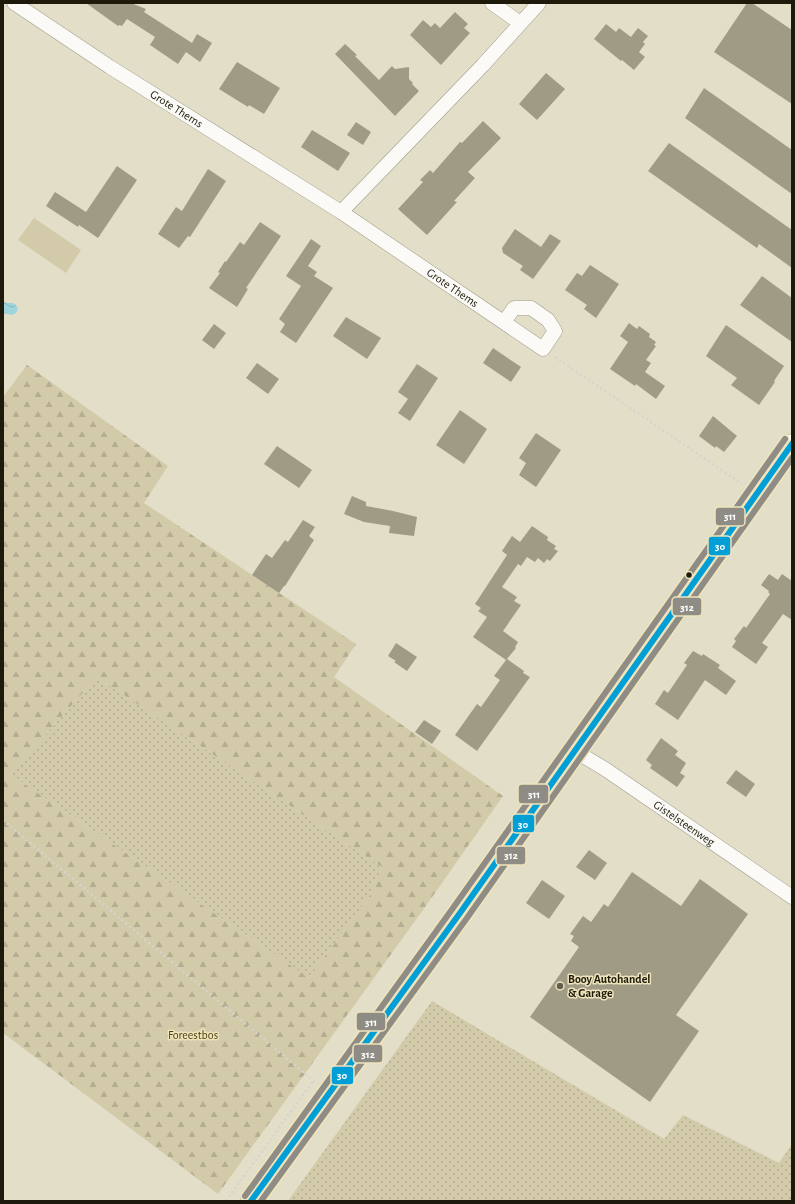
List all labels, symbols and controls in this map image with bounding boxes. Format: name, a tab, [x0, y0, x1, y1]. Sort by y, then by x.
street label: Grote Thems	[148, 88, 205, 130]
street label: Grote Thems	[425, 266, 481, 309]
line badge: 311	[715, 507, 745, 526]
text: 311	[724, 511, 736, 522]
line badge: 30	[708, 536, 731, 556]
text: 30	[715, 541, 725, 552]
unlabelled marker	[684, 570, 694, 580]
line badge: 312	[672, 597, 702, 616]
text: 312	[680, 602, 694, 613]
line badge: 311	[518, 784, 549, 804]
text: 311	[528, 789, 540, 800]
street label: Gistelsteenweg	[651, 798, 717, 848]
line badge: 30	[512, 814, 535, 833]
text: 30	[518, 819, 528, 830]
line badge: 312	[496, 846, 526, 865]
text: 312	[504, 850, 518, 861]
place label: Booy Autohandel & Garage	[568, 973, 650, 999]
marker: Booy Autohandel & Garage	[555, 981, 565, 991]
line badge: 311	[356, 1012, 386, 1031]
text: 311	[365, 1017, 377, 1028]
park label: Foreestbos	[168, 1029, 218, 1041]
line badge: 312	[353, 1044, 383, 1063]
text: 312	[361, 1049, 375, 1060]
line badge: 30	[331, 1066, 354, 1085]
text: 30	[337, 1070, 347, 1081]

